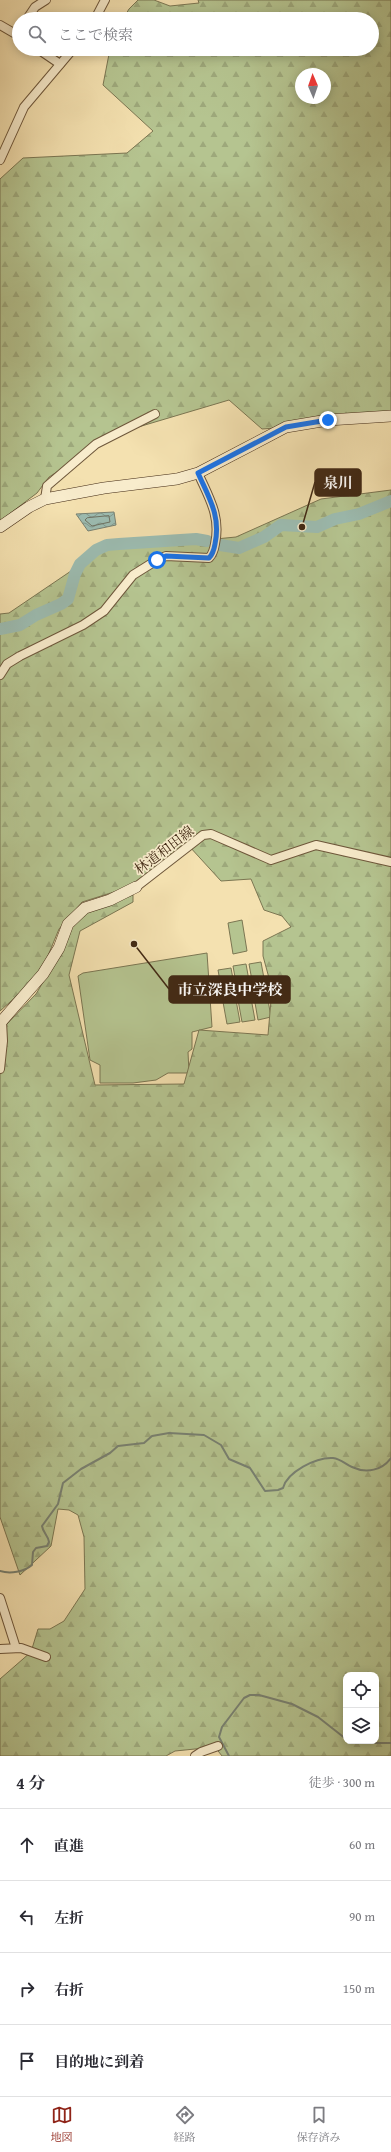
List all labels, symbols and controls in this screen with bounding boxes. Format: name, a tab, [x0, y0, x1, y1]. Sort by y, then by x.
search box	[12, 12, 379, 56]
icon: search	[26, 23, 48, 45]
text: ここで検索	[58, 24, 133, 45]
north arrow	[295, 68, 331, 104]
route end	[319, 411, 337, 429]
callout: 泉川	[315, 469, 361, 496]
text: 泉川	[323, 472, 353, 493]
route start	[148, 551, 166, 569]
street label: 林道和田線	[130, 821, 198, 879]
callout: 市立深良中学校	[169, 976, 290, 1003]
text: 市立深良中学校	[177, 979, 283, 1000]
map controls	[343, 1672, 379, 1744]
button: locate	[343, 1672, 379, 1708]
button: layers	[343, 1708, 379, 1744]
text: 4 分	[16, 1770, 46, 1795]
text: 徒歩 · 300 m	[309, 1773, 375, 1792]
icon: ahead	[16, 1834, 38, 1856]
text: 直進	[54, 1835, 84, 1856]
text: 60 m	[349, 1835, 375, 1854]
icon: left	[16, 1906, 38, 1928]
text: 左折	[54, 1907, 84, 1928]
text: 90 m	[349, 1907, 375, 1926]
icon: right	[16, 1978, 38, 2000]
text: 右折	[54, 1979, 84, 2000]
text: 150 m	[343, 1979, 375, 1998]
icon: arrive	[16, 2050, 38, 2072]
text: 目的地に到着	[54, 2051, 144, 2072]
tab: 地図	[51, 2104, 73, 2145]
tab: 経路	[174, 2104, 196, 2145]
tab: 保存済み	[297, 2104, 341, 2145]

